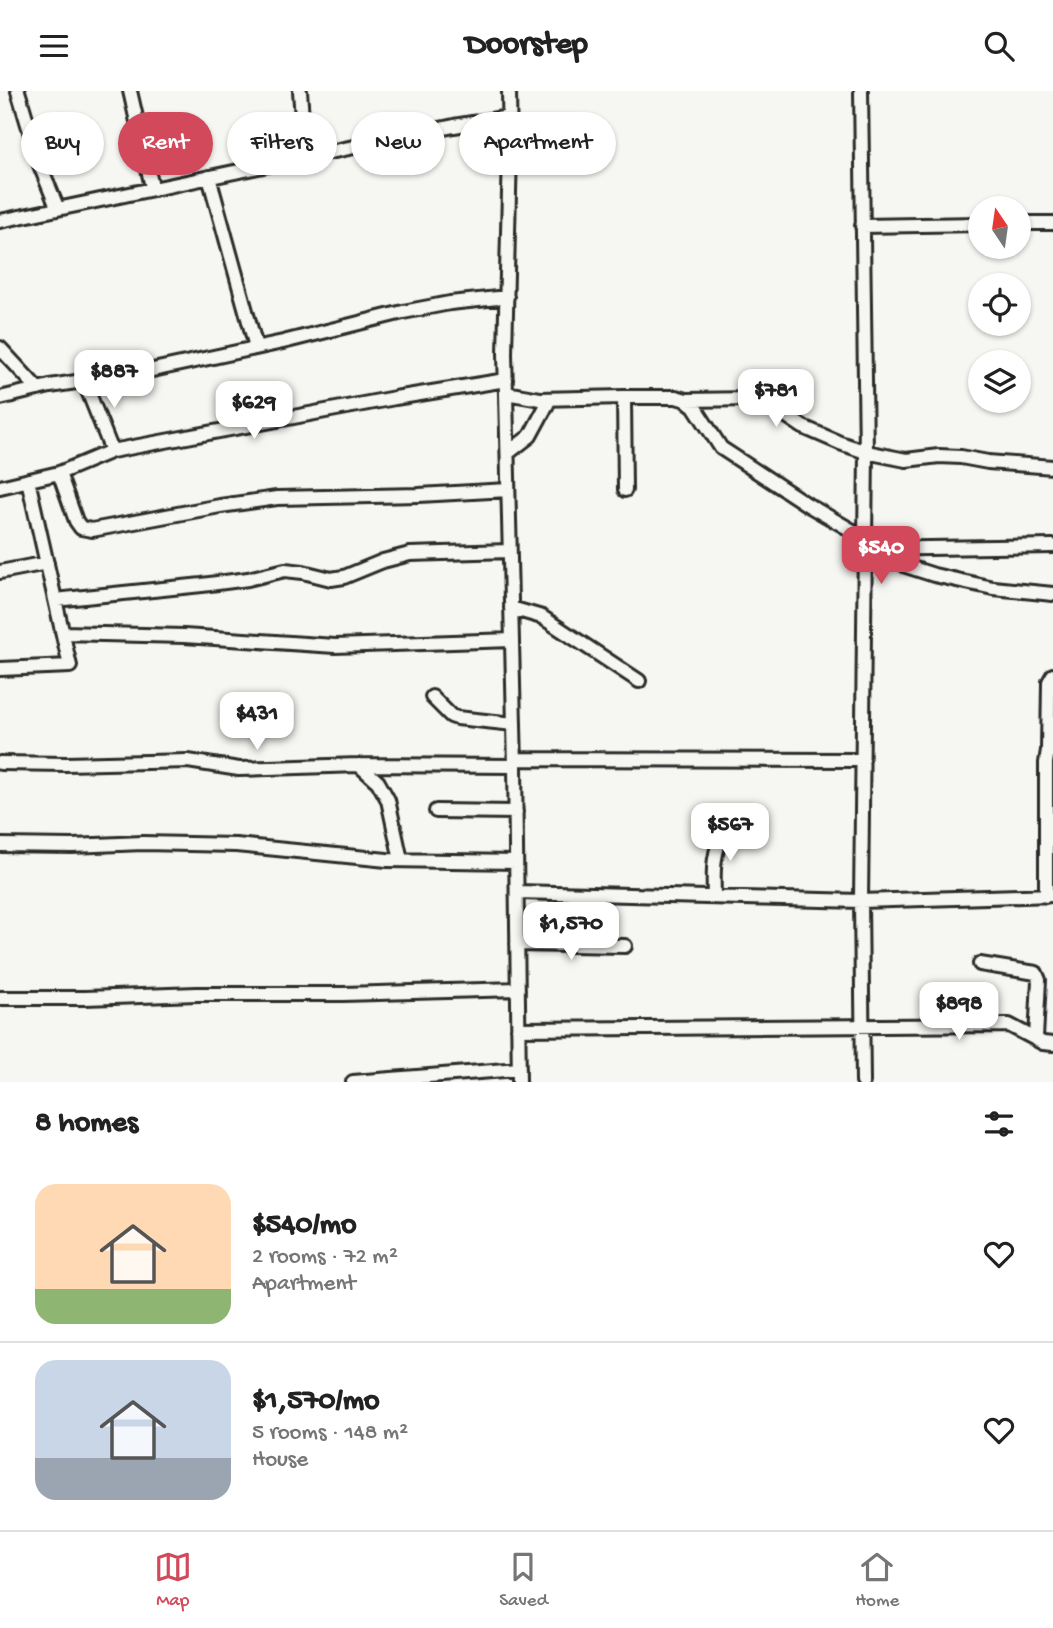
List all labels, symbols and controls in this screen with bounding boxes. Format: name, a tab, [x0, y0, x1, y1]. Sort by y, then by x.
icon: menu	[35, 27, 73, 65]
text: Doorstep	[465, 27, 588, 65]
icon: search	[980, 27, 1018, 65]
chip: Buy	[21, 112, 104, 175]
chip: Rent	[118, 112, 213, 175]
chip: Filters	[227, 112, 337, 175]
chip: New	[351, 112, 445, 175]
chip: Apartment	[459, 112, 616, 175]
north arrow	[968, 196, 1031, 259]
map controls	[968, 196, 1031, 413]
button: locate	[968, 273, 1031, 336]
button: layers	[968, 350, 1031, 413]
pin: $887	[73, 351, 155, 410]
text: $887	[90, 359, 138, 386]
pin: $781	[735, 369, 817, 429]
text: $781	[754, 378, 798, 405]
pin: $629	[213, 381, 295, 441]
text: $629	[232, 390, 276, 417]
pin: $540	[840, 526, 922, 586]
text: $540	[858, 535, 904, 562]
pin: $431	[216, 693, 298, 752]
text: $431	[236, 701, 278, 728]
pin: $567	[689, 803, 771, 863]
text: $567	[707, 812, 753, 839]
pin: $1,570	[514, 903, 628, 962]
text: $1,570	[539, 911, 603, 938]
pin: $898	[918, 983, 1000, 1042]
text: $898	[935, 991, 983, 1018]
icon: filters	[980, 1105, 1018, 1143]
text: 8 homes	[35, 1107, 138, 1142]
text: $540/mo	[252, 1209, 357, 1244]
icon: home	[91, 1212, 175, 1296]
icon: heart	[980, 1235, 1018, 1273]
text: 2 rooms · 72 m²	[252, 1244, 398, 1271]
text: Apartment	[252, 1271, 356, 1298]
text: $1,570/mo	[252, 1385, 380, 1420]
icon: home	[91, 1388, 175, 1472]
icon: heart	[980, 1411, 1018, 1449]
text: 5 rooms · 148 m²	[252, 1420, 408, 1447]
text: House	[252, 1447, 308, 1474]
tab: Map	[154, 1548, 192, 1613]
tab: Saved	[499, 1548, 548, 1613]
tab: Home	[855, 1548, 899, 1613]

